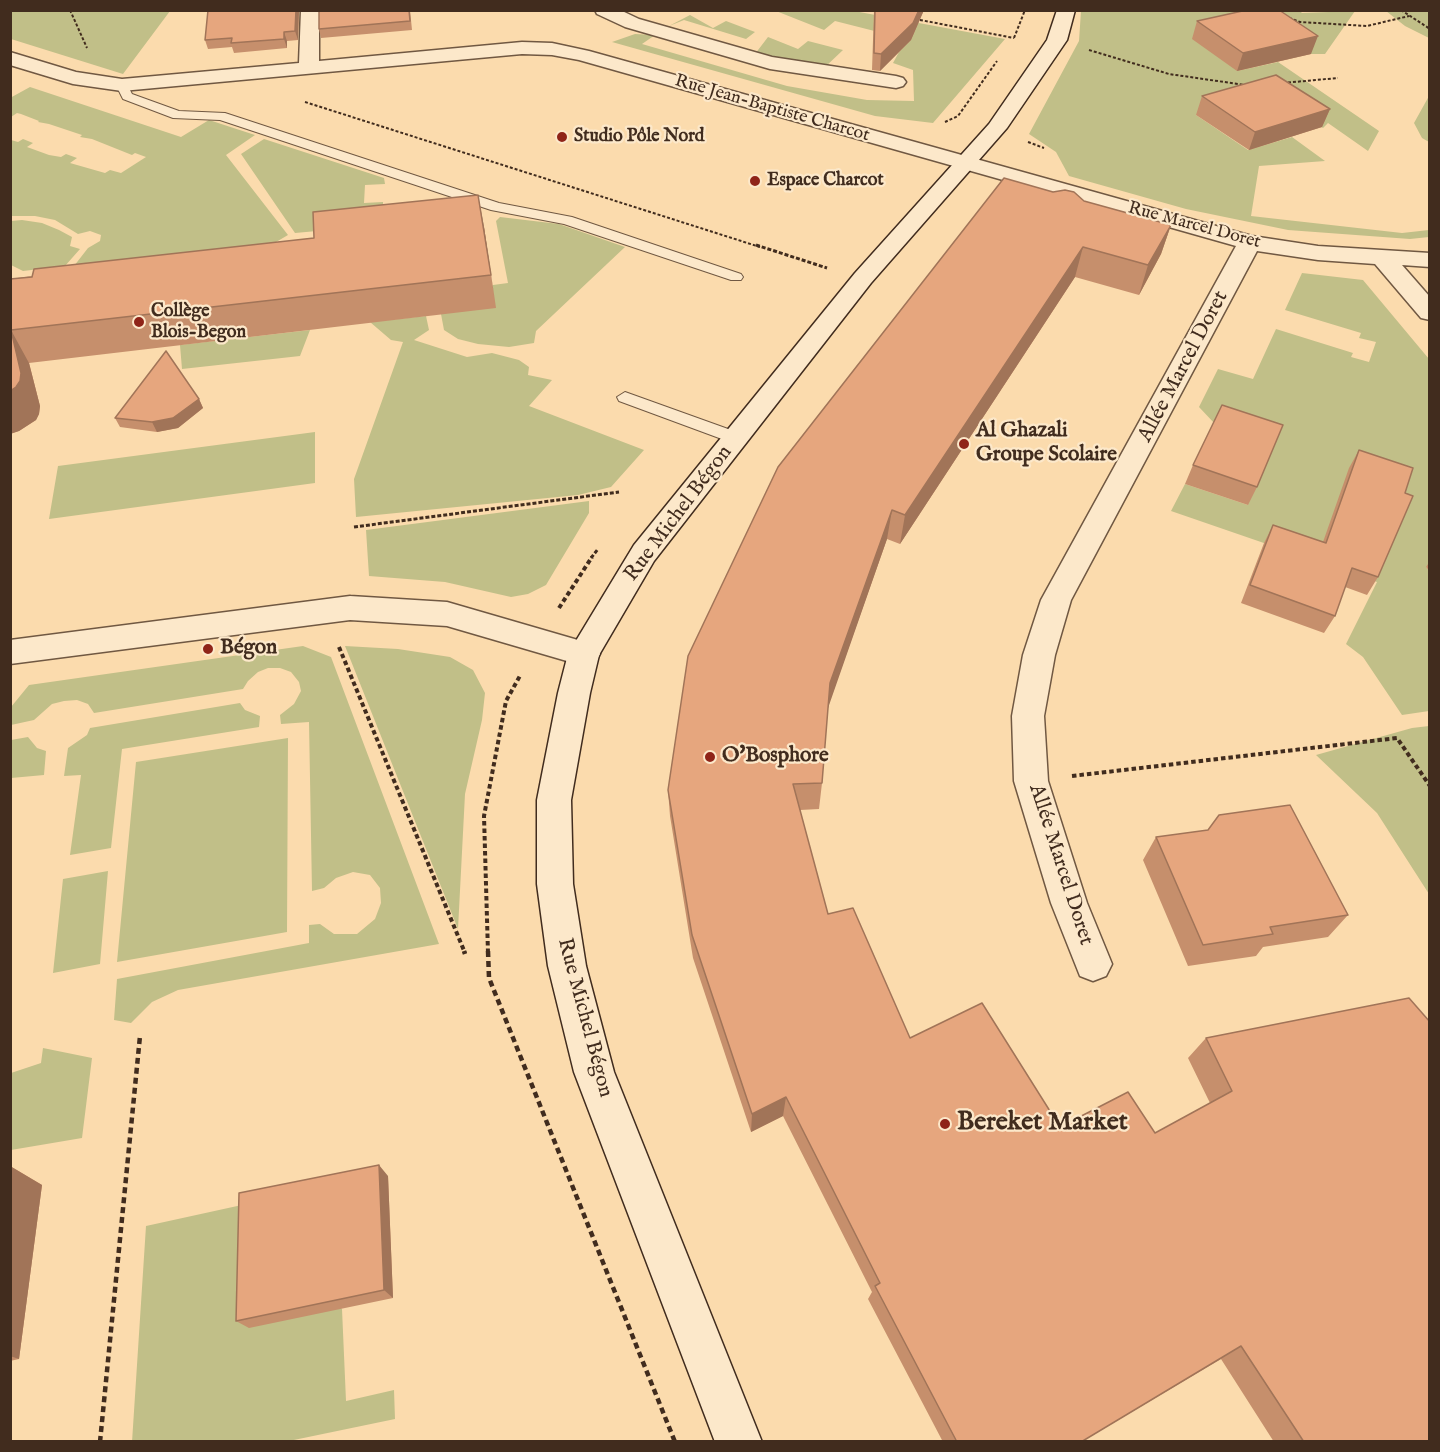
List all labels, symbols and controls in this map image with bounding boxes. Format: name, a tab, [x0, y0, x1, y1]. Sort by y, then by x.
street label: Rue Jean-Baptiste Charcot	[672, 71, 872, 147]
place label: Studio Pôle Nord	[574, 126, 704, 148]
marker: Studio Pôle Nord	[555, 130, 569, 144]
place label: Espace Charcot	[767, 170, 884, 192]
marker: Espace Charcot	[748, 174, 762, 188]
street label: Rue Marcel Doret	[1125, 198, 1263, 254]
street label: Allée Marcel Doret	[1134, 287, 1234, 447]
place label: Collège Blois-Begon	[151, 301, 246, 344]
marker: Collège Blois-Begon	[132, 315, 146, 329]
place label: Al Ghazali Groupe Scolaire	[976, 419, 1117, 469]
marker: Al Ghazali Groupe Scolaire	[957, 437, 971, 451]
street label: Rue Michel Bégon	[620, 441, 738, 587]
place label: Bégon	[220, 636, 277, 662]
marker: Bégon	[201, 642, 215, 656]
place label: O'Bosphore	[722, 744, 829, 770]
marker: O'Bosphore	[703, 750, 717, 764]
street label: Allée Marcel Doret	[1022, 781, 1098, 949]
street label: Rue Michel Bégon	[551, 936, 617, 1100]
place label: Bereket Market	[957, 1108, 1128, 1140]
marker: Bereket Market	[938, 1117, 952, 1131]

